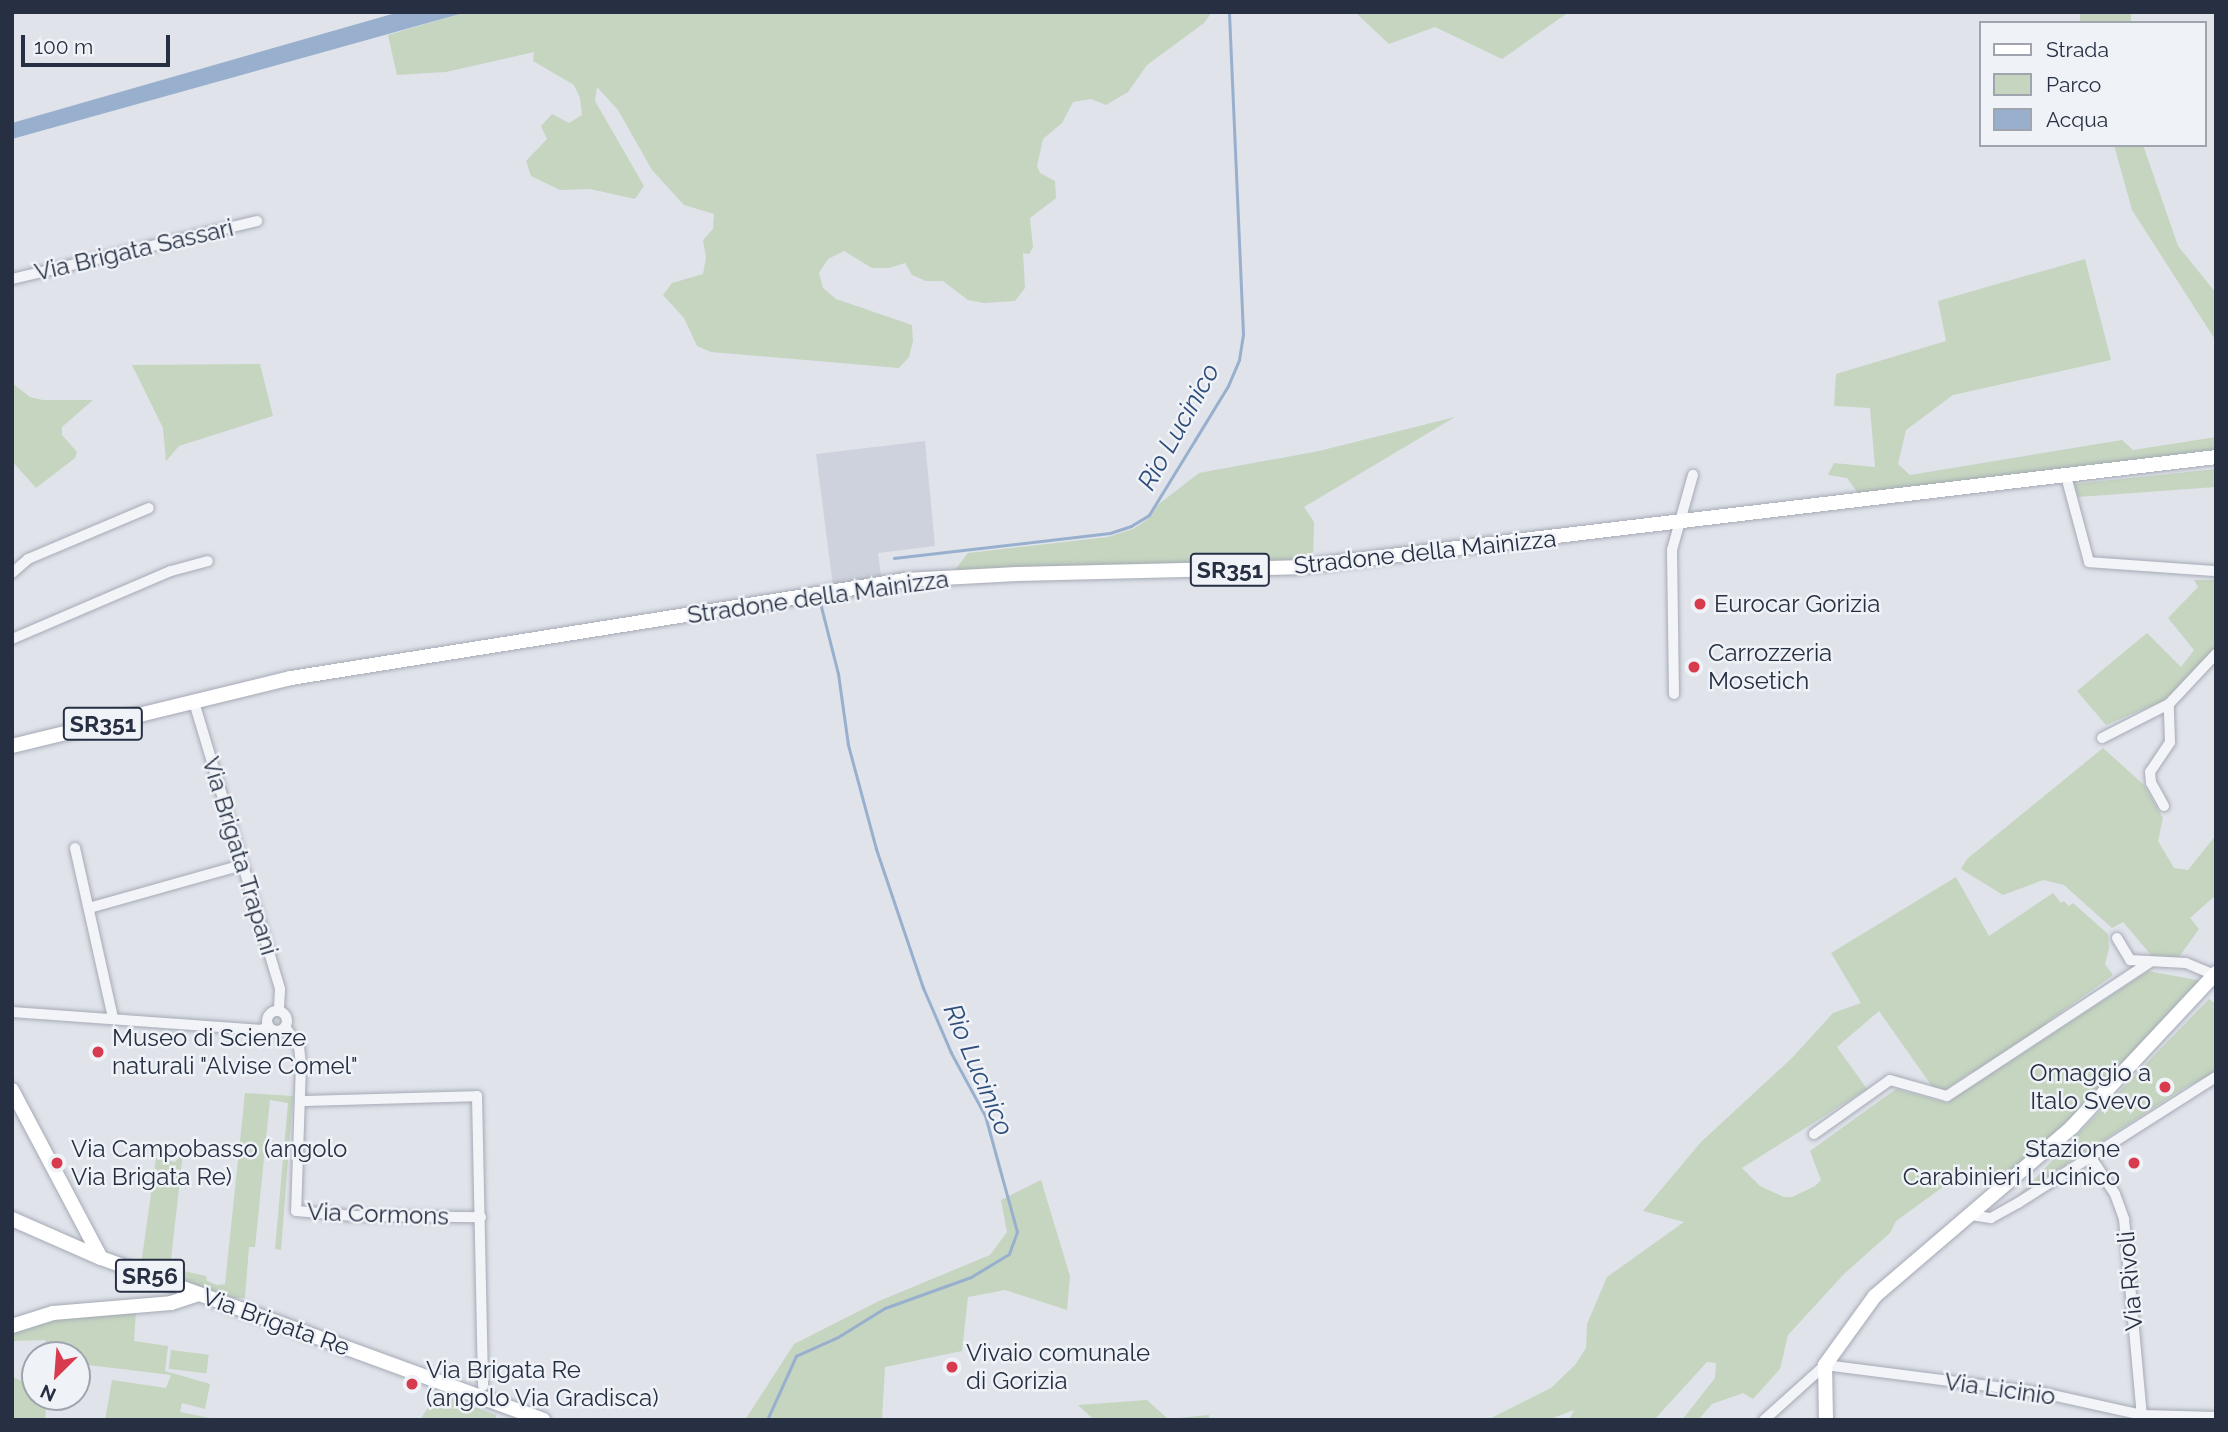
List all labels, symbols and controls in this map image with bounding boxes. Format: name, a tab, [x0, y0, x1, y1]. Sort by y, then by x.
scale bar	[24, 21, 173, 65]
legend	[1980, 21, 2207, 147]
text: 100 m	[34, 34, 93, 59]
text: Strada	[2046, 37, 2109, 62]
text: Parco	[2046, 72, 2101, 97]
text: Acqua	[2046, 107, 2108, 132]
street label: Via Brigata Sassari	[32, 213, 236, 287]
water label: Rio Lucinico	[1131, 358, 1227, 496]
street label: Stradone della Mainizza	[1292, 524, 1558, 580]
road number: SR351	[1190, 550, 1270, 590]
street label: Stradone della Mainizza	[685, 564, 951, 630]
place label: Eurocar Gorizia	[1714, 590, 1881, 618]
marker: Eurocar Gorizia	[1692, 596, 1708, 612]
place label: Carrozzeria Mosetich	[1708, 639, 1832, 695]
marker: Carrozzeria Mosetich	[1686, 659, 1702, 675]
road number: SR351	[63, 704, 143, 744]
street label: Via Brigata Trapani	[196, 753, 284, 959]
water label: Rio Lucinico	[936, 1000, 1020, 1140]
place label: Museo di Scienze naturali "Alvise Comel"	[112, 1024, 358, 1080]
marker: Museo di Scienze naturali "Alvise Comel"	[90, 1044, 106, 1060]
place label: Omaggio a Italo Svevo	[2030, 1059, 2151, 1115]
marker: Omaggio a Italo Svevo	[2157, 1079, 2173, 1095]
place label: Via Campobasso (angolo Via Brigata Re)	[71, 1135, 347, 1191]
place label: Stazione Carabinieri Lucinico	[1903, 1135, 2120, 1191]
marker: Via Campobasso (angolo Via Brigata Re)	[49, 1155, 65, 1171]
marker: Stazione Carabinieri Lucinico	[2126, 1155, 2142, 1171]
street label: Via Cormons	[307, 1197, 449, 1231]
street label: Via Rivoli	[2111, 1230, 2149, 1332]
road number: SR56	[113, 1256, 187, 1296]
street label: Via Brigata Re	[198, 1282, 354, 1362]
place label: Vivaio comunale di Gorizia	[966, 1339, 1150, 1395]
north arrow	[21, 1341, 91, 1411]
place label: Via Brigata Re (angolo Via Gradisca)	[426, 1356, 659, 1412]
marker: Vivaio comunale di Gorizia	[944, 1359, 960, 1375]
street label: Via Licinio	[1943, 1367, 2057, 1411]
marker: Via Brigata Re (angolo Via Gradisca)	[404, 1376, 420, 1392]
text: N	[37, 1380, 59, 1406]

